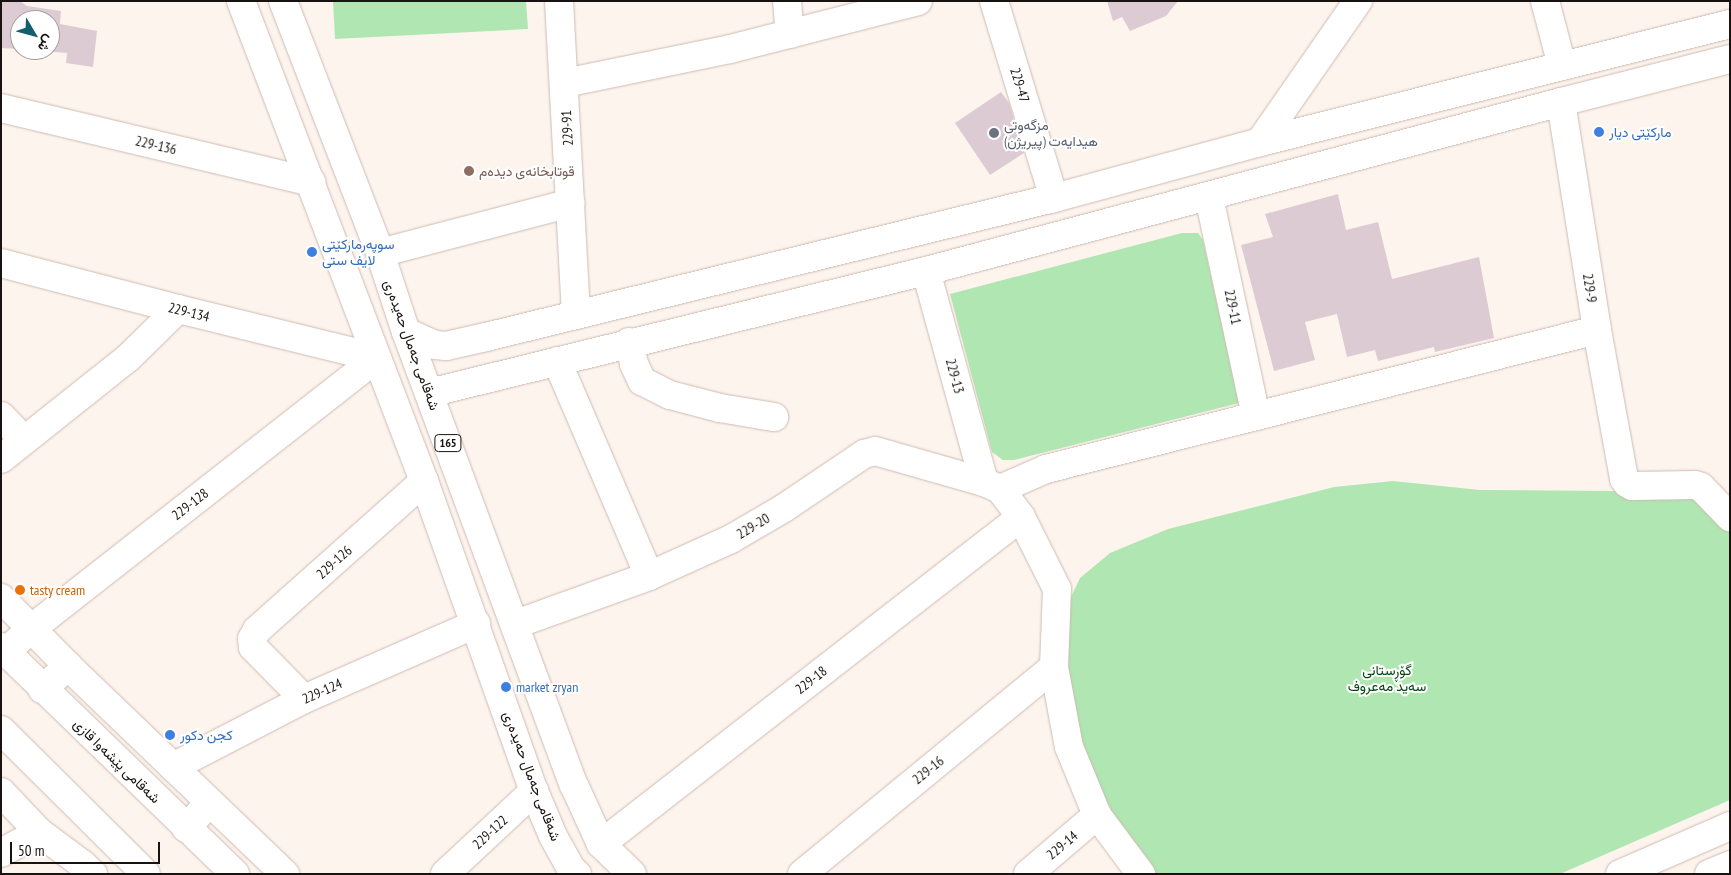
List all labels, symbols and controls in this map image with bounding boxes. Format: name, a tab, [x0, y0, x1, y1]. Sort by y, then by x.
north arrow	[10, 10, 60, 60]
text: ش	[34, 31, 58, 56]
street label: 229-47	[1007, 66, 1033, 104]
street label: 229-91	[558, 110, 576, 146]
place label: مزگه‌وتی هیدایه‌ت (پیریژن)	[1004, 117, 1098, 150]
place label: مارکێتی دیار	[1609, 124, 1672, 140]
marker: مارکێتی دیار	[1593, 126, 1605, 138]
marker: مزگه‌وتی هیدایه‌ت (پیریژن)	[988, 127, 1000, 139]
street label: 229-136	[134, 132, 178, 158]
place label: قوتابخانەی دیدەم	[479, 163, 575, 179]
marker: قوتابخانەی دیدەم	[463, 165, 475, 177]
place label: سوپەرمارکێتی لایف ستی	[322, 236, 395, 268]
marker: سوپەرمارکێتی لایف ستی	[306, 246, 318, 258]
street label: 229-9	[1579, 272, 1601, 304]
street label: شەقامی جەمال حەیدەری	[381, 278, 443, 412]
street label: 229-11	[1221, 288, 1245, 326]
street label: 229-134	[167, 299, 211, 325]
street label: 229-13	[942, 357, 968, 395]
road number: 165	[434, 433, 462, 452]
street label: 229-128	[168, 484, 212, 524]
street label: 229-20	[733, 510, 773, 542]
street label: 229-126	[313, 542, 355, 582]
place label: tasty cream	[30, 582, 85, 598]
marker: tasty cream	[14, 584, 26, 596]
street label: 229-18	[792, 662, 830, 698]
park label: گۆڕستانی سەید مەعروف	[1348, 662, 1426, 694]
street label: 229-124	[299, 675, 345, 707]
place label: market zryan	[516, 679, 578, 695]
marker: market zryan	[500, 681, 512, 693]
street label: شەقامی جەمال حەیدەری	[500, 709, 564, 843]
street label: شەقامی پێشەوا قازی	[70, 715, 164, 807]
place label: كجن دكور	[180, 727, 233, 743]
marker: كجن دكور	[164, 729, 176, 741]
street label: 229-16	[909, 752, 947, 788]
street label: 229-122	[469, 812, 511, 852]
street label: 229-14	[1043, 827, 1081, 863]
scale bar	[12, 832, 162, 864]
text: 50 m	[18, 841, 44, 860]

